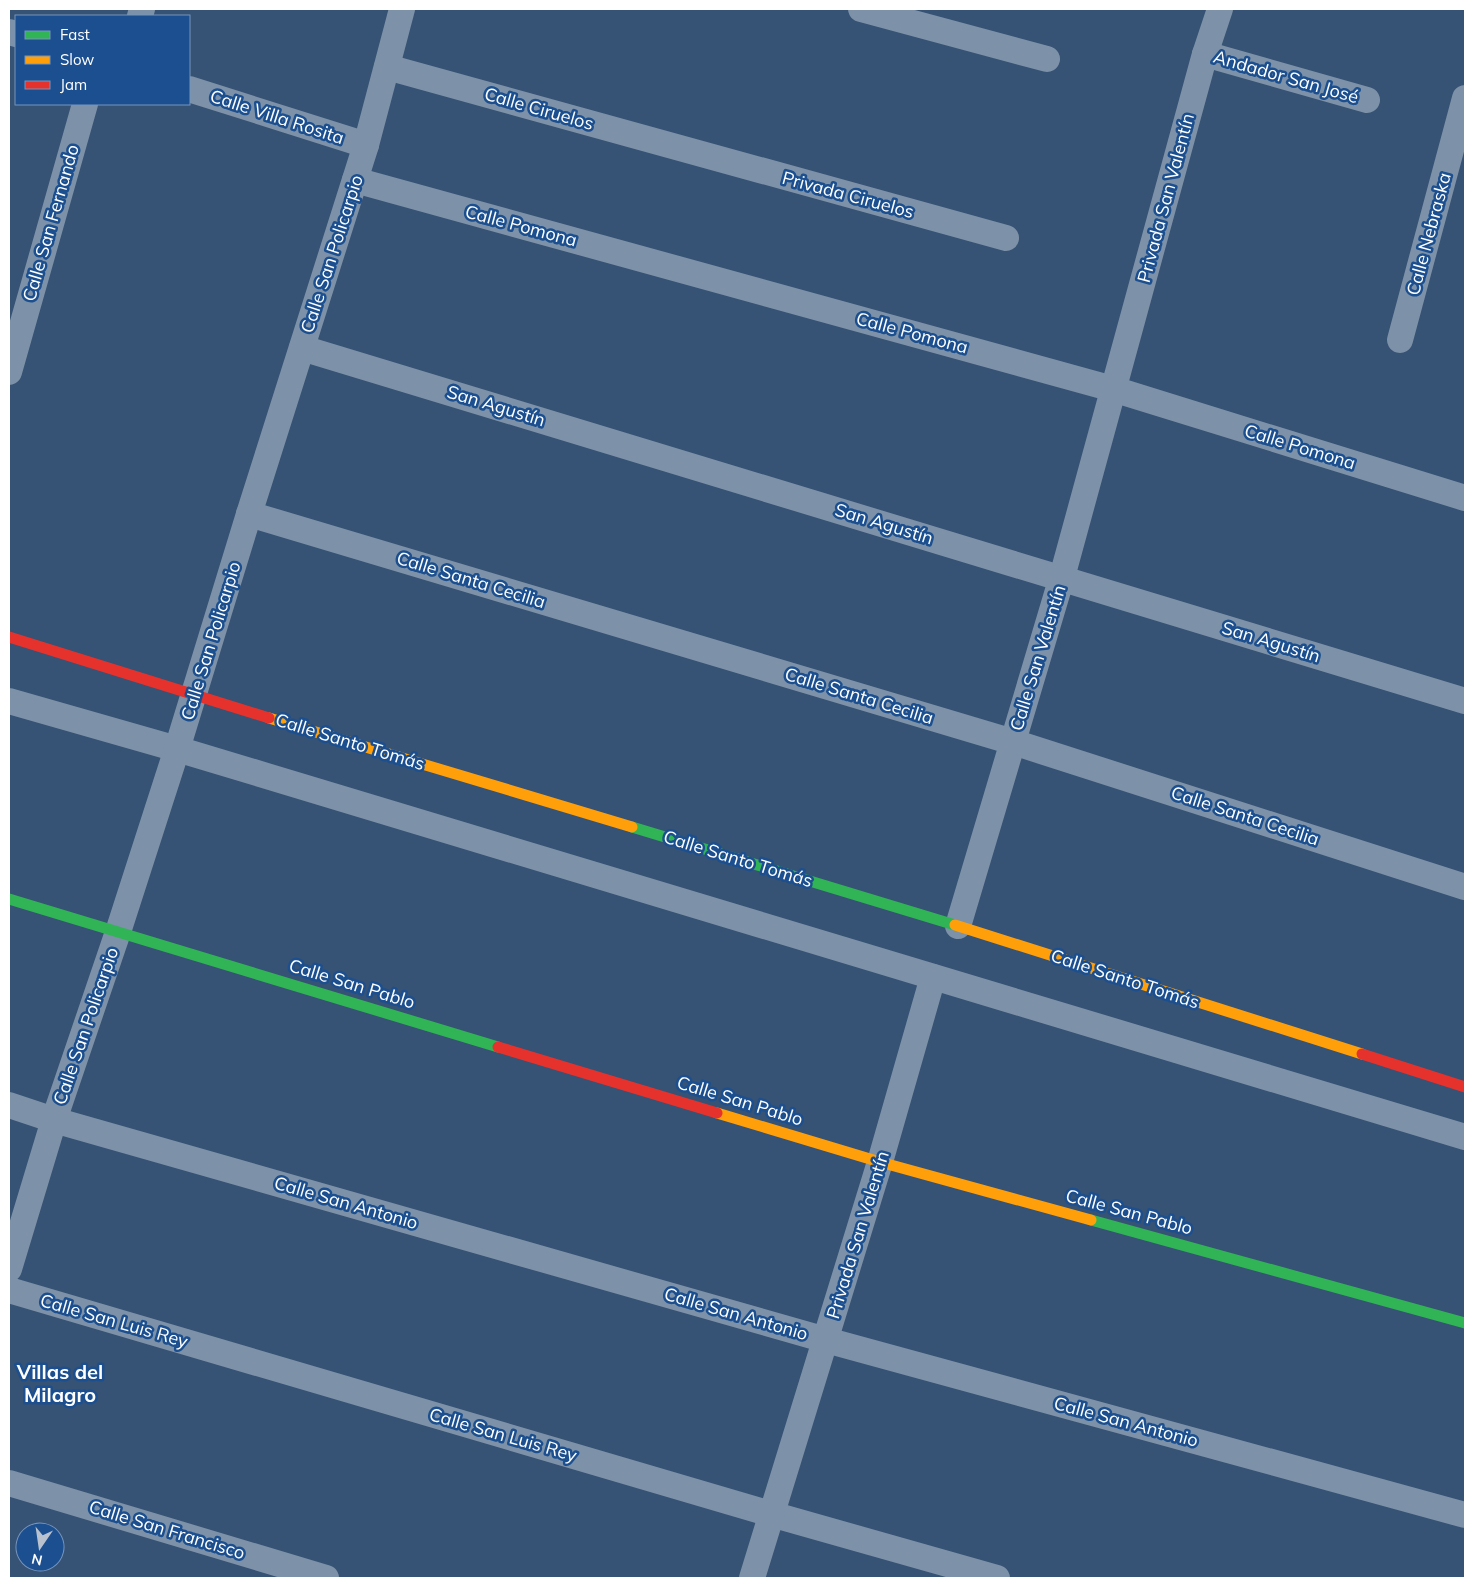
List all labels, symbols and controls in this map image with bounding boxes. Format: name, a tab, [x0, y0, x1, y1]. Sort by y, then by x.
legend	[15, 15, 190, 105]
text: Fast	[60, 25, 90, 44]
street label: Andador San José	[1211, 45, 1361, 108]
text: Slow	[60, 50, 94, 69]
text: Jam	[60, 75, 87, 94]
street label: Calle Ciruelos	[482, 82, 597, 135]
street label: Calle Villa Rosita	[207, 84, 347, 149]
street label: Privada San Valentín	[1132, 111, 1199, 285]
street label: Calle San Fernando	[17, 142, 84, 304]
street label: Privada Ciruelos	[780, 166, 917, 223]
street label: Calle Nebraska	[1401, 170, 1456, 298]
street label: Calle San Policarpio	[295, 172, 368, 336]
street label: Calle Pomona	[463, 200, 580, 251]
street label: Calle Pomona	[854, 307, 971, 358]
street label: San Agustín	[444, 380, 548, 431]
street label: Calle Pomona	[1242, 419, 1358, 474]
street label: San Agustín	[832, 498, 936, 549]
street label: Calle Santa Cecilia	[394, 546, 548, 613]
street label: Calle San Policarpio	[175, 559, 246, 723]
street label: Calle San Valentín	[1004, 582, 1071, 734]
street label: San Agustín	[1219, 616, 1323, 667]
street label: Calle Santa Cecilia	[782, 662, 936, 729]
street label: Calle Santo Tomás	[273, 708, 428, 775]
street label: Calle Santa Cecilia	[1168, 781, 1322, 850]
street label: Calle Santo Tomás	[661, 825, 816, 892]
street label: Calle San Policarpio	[48, 944, 123, 1108]
street label: Calle Santo Tomás	[1048, 944, 1202, 1013]
street label: Calle San Pablo	[286, 953, 418, 1014]
street label: Calle San Pablo	[674, 1070, 806, 1131]
street label: Privada San Valentín	[821, 1148, 894, 1322]
street label: Calle San Antonio	[272, 1171, 421, 1234]
street label: Calle San Pablo	[1063, 1184, 1195, 1240]
street label: Calle San Antonio	[662, 1282, 811, 1345]
street label: Calle San Luis Rey	[38, 1288, 191, 1353]
district label: Villas del Milagro	[16, 1359, 103, 1407]
street label: Calle San Antonio	[1051, 1391, 1201, 1452]
street label: Calle San Luis Rey	[427, 1402, 580, 1467]
street label: Calle San Francisco	[86, 1495, 248, 1564]
north arrow	[15, 1522, 65, 1572]
text: N	[30, 1550, 44, 1570]

